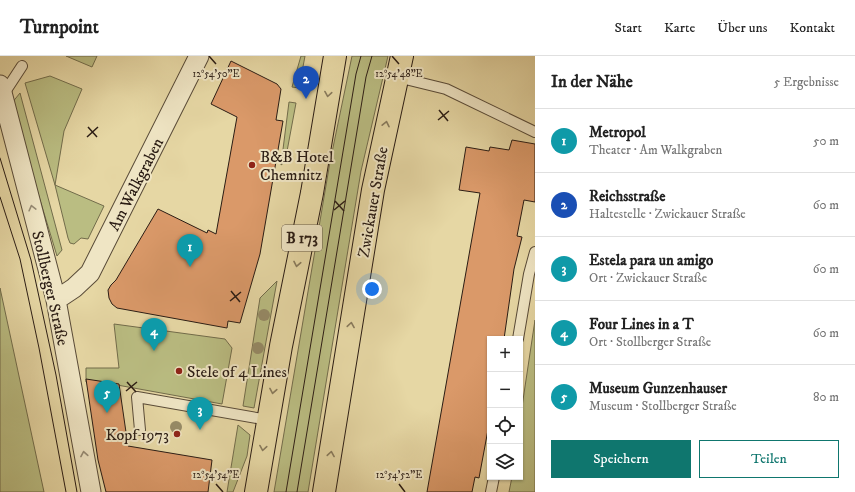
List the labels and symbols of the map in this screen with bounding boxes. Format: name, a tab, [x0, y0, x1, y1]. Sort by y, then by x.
pin: 2	[293, 66, 319, 99]
text: 12°54'50"E	[193, 68, 239, 80]
text: 12°54'48"E	[375, 68, 423, 80]
one-way arrow	[324, 91, 333, 97]
one-way arrow	[382, 121, 390, 127]
street label: Am Walkgraben	[104, 134, 168, 234]
street label: Zwickauer Straße	[353, 145, 393, 259]
place label: B&B Hotel Chemnitz	[260, 147, 334, 185]
marker: B&B Hotel Chemnitz	[247, 160, 257, 170]
one-way arrow	[28, 205, 37, 212]
road number: B 173	[282, 225, 322, 251]
street label: Stollberger Straße	[27, 229, 73, 348]
pin: 1	[177, 234, 203, 267]
one-way arrow	[294, 260, 302, 267]
your location	[362, 279, 382, 299]
pin: 4	[141, 318, 167, 351]
one-way arrow	[346, 322, 355, 328]
place label: Stele of 4 Lines	[187, 362, 287, 382]
marker: Stele of 4 Lines	[174, 366, 184, 376]
pin: 5	[94, 380, 120, 413]
one-way arrow	[269, 388, 278, 394]
pin: 3	[187, 397, 213, 430]
place label: Kopf 1973	[105, 425, 169, 445]
marker: Kopf 1973	[172, 429, 182, 439]
one-way arrow	[259, 445, 268, 451]
one-way arrow	[326, 450, 335, 457]
one-way arrow	[80, 451, 89, 457]
text: 12°54'54"E	[193, 469, 239, 481]
text: 12°54'52"E	[376, 469, 422, 481]

